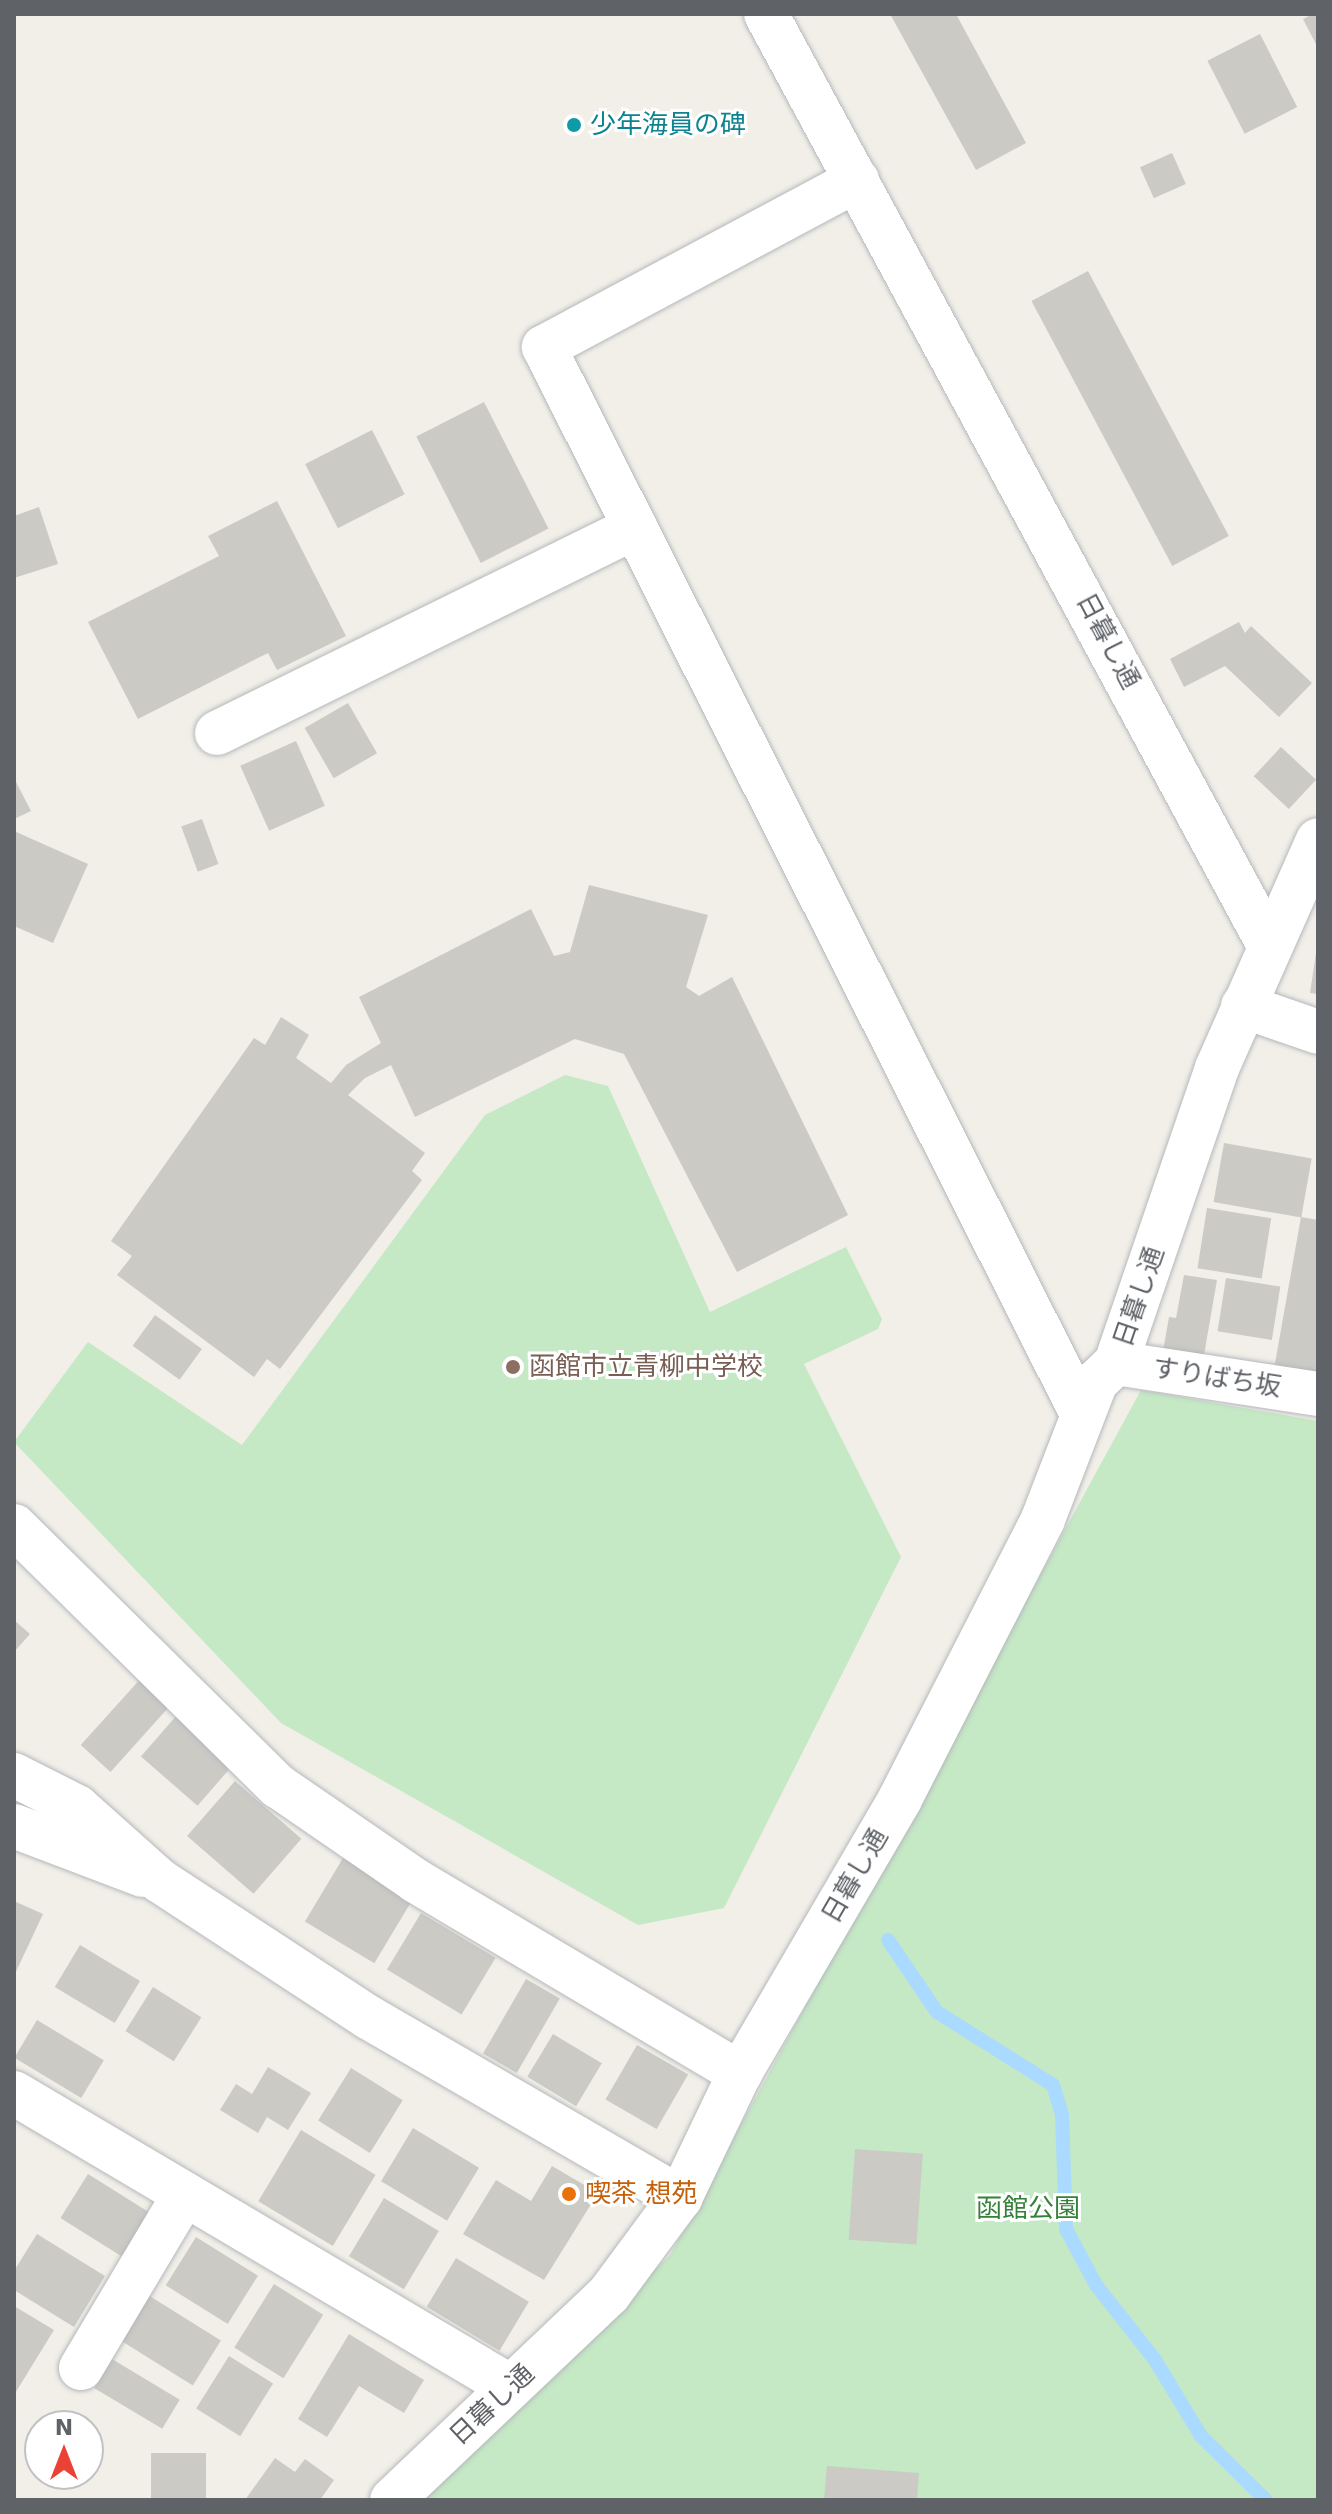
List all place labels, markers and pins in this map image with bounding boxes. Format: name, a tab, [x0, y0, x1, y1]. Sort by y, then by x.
place label: 少年海員の碑	[590, 109, 746, 141]
marker: 少年海員の碑	[565, 116, 583, 134]
place label: 函館市立青柳中学校	[529, 1351, 763, 1383]
marker: 函館市立青柳中学校	[504, 1358, 522, 1376]
place label: 喫茶 想苑	[585, 2178, 697, 2210]
marker: 喫茶 想苑	[560, 2185, 578, 2203]

